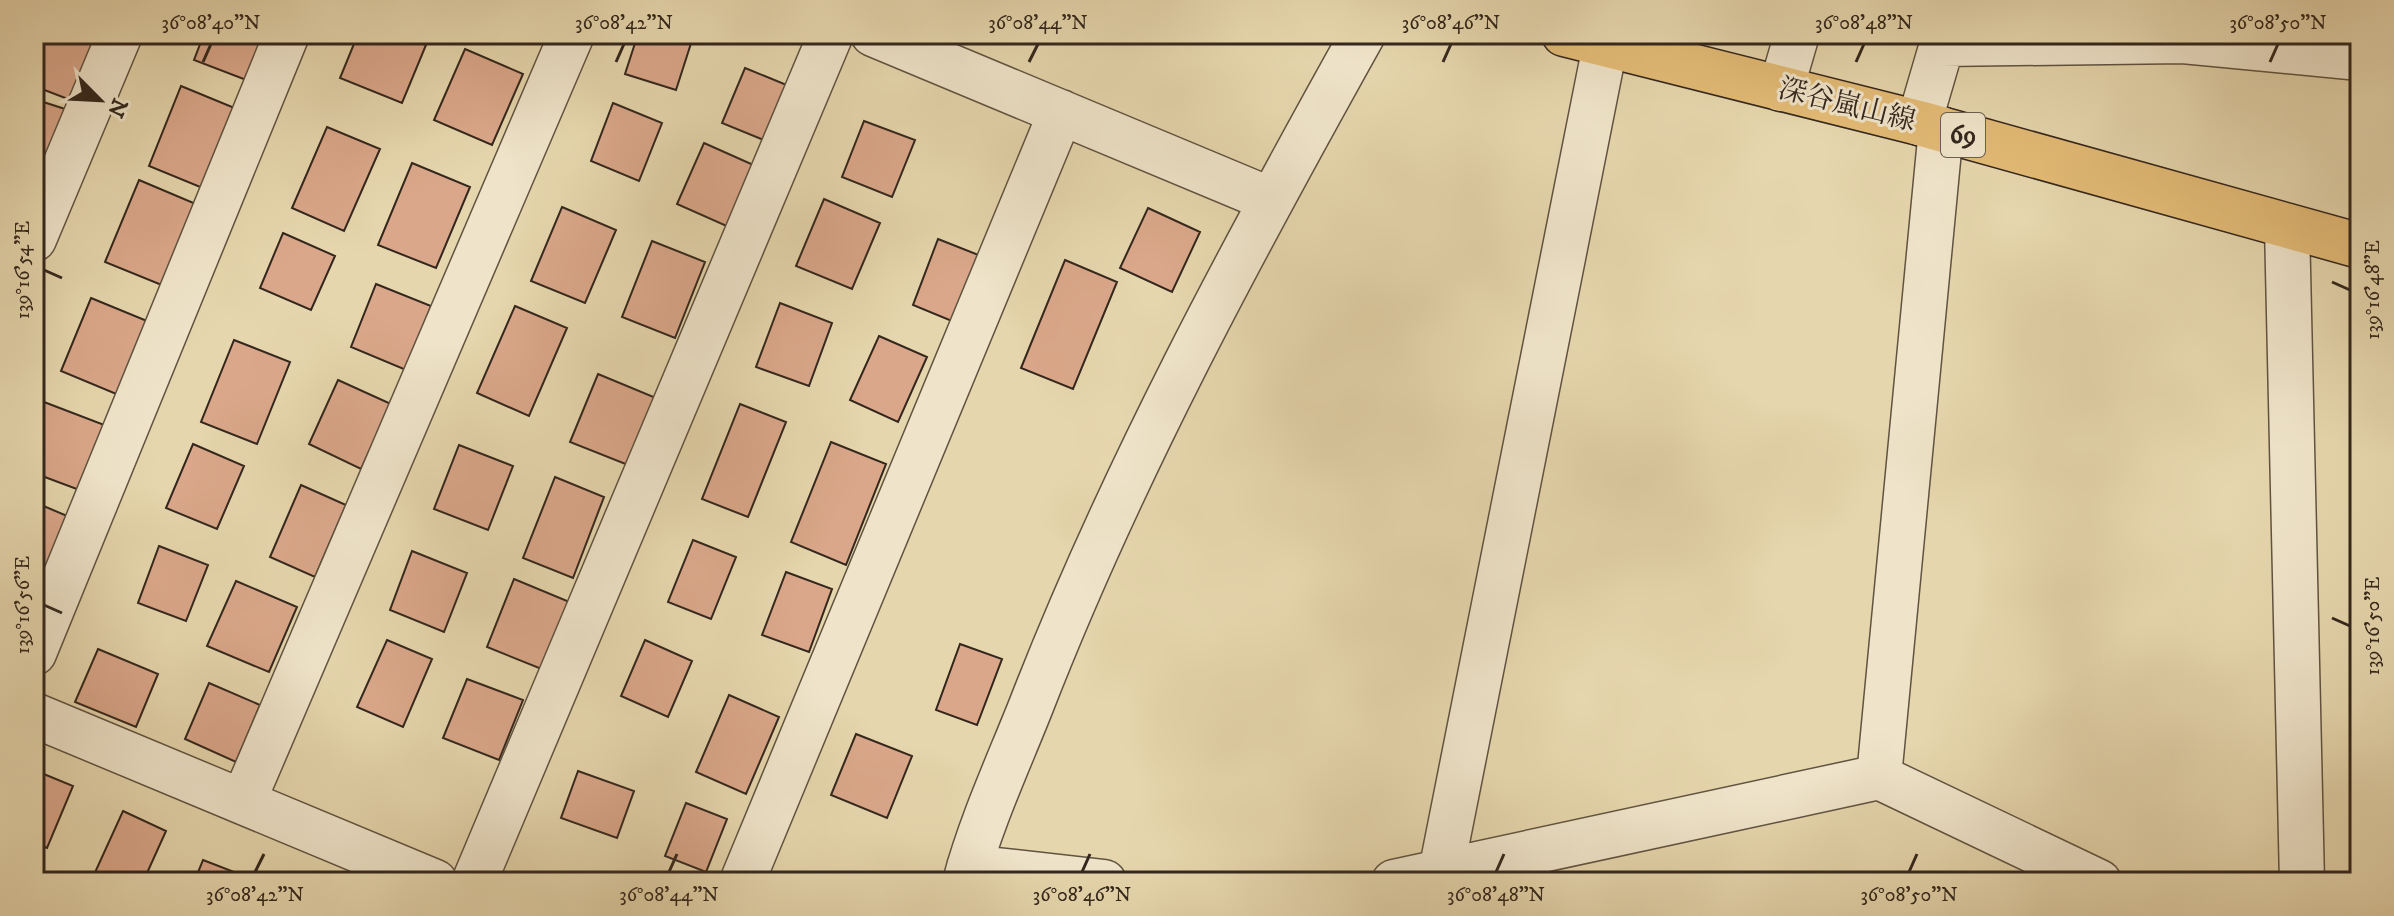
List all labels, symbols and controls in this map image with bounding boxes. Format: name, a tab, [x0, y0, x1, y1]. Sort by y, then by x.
text: 36°08'40"N	[162, 11, 260, 36]
text: 36°08'42"N	[575, 11, 673, 36]
text: 36°08'44"N	[988, 11, 1088, 36]
text: 36°08'46"N	[1402, 11, 1500, 36]
text: 36°08'48"N	[1815, 11, 1913, 36]
text: 36°08'50"N	[2229, 11, 2327, 36]
north arrow	[60, 60, 140, 140]
street label: 深谷嵐山線	[1775, 71, 1919, 139]
text: N	[101, 94, 133, 121]
road number: 69	[1941, 113, 1985, 157]
text: 139°16'54"E	[11, 221, 36, 319]
text: 139°16'48"E	[2361, 240, 2386, 340]
text: 139°16'56"E	[11, 556, 36, 654]
text: 139°16'50"E	[2361, 577, 2386, 675]
text: 36°08'42"N	[206, 883, 304, 908]
text: 36°08'44"N	[619, 883, 719, 908]
text: 36°08'46"N	[1033, 883, 1131, 908]
text: 36°08'48"N	[1447, 883, 1545, 908]
text: 36°08'50"N	[1860, 883, 1958, 908]

